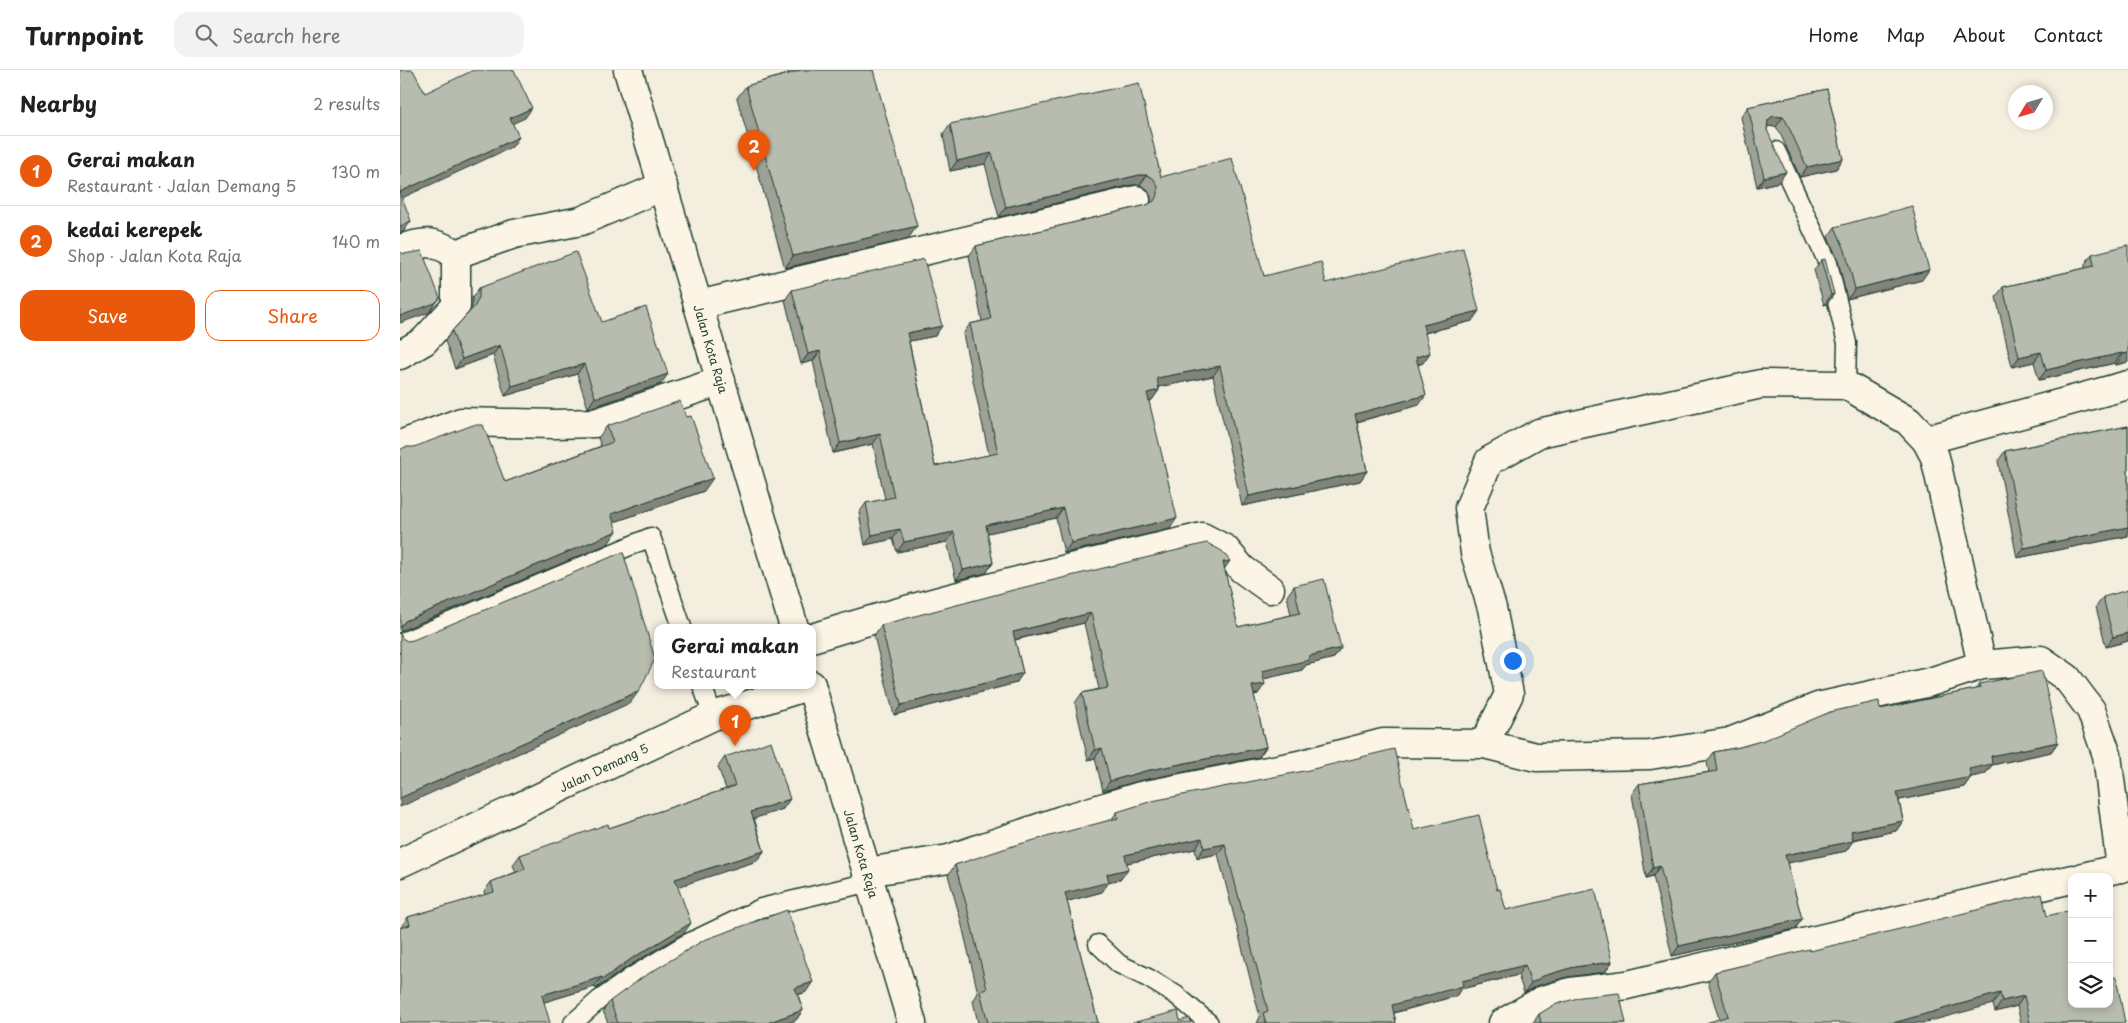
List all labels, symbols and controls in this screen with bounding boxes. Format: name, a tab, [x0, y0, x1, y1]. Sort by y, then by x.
search box	[174, 12, 524, 57]
text: Turnpoint	[25, 17, 144, 53]
icon: search	[192, 21, 220, 49]
text: Search here	[232, 21, 341, 49]
text: Home	[1808, 21, 1858, 48]
text: Map	[1886, 21, 1925, 48]
text: About	[1953, 21, 2005, 48]
text: Contact	[2033, 21, 2103, 48]
north arrow	[2008, 85, 2053, 130]
text: Nearby	[20, 87, 97, 119]
text: 2 results	[313, 91, 380, 115]
pin: 2	[738, 130, 770, 171]
text: Gerai makan	[67, 145, 195, 173]
text: 1	[32, 159, 40, 183]
text: 130 m	[332, 159, 380, 183]
text: Restaurant · Jalan Demang 5	[67, 173, 296, 197]
text: kedai kerepek	[67, 215, 203, 243]
text: 2	[30, 229, 42, 253]
text: 140 m	[332, 229, 380, 253]
text: Shop · Jalan Kota Raja	[67, 243, 242, 267]
button: Save	[20, 290, 195, 341]
button: Share	[205, 290, 380, 341]
street label: Jalan Kota Raja	[689, 302, 733, 396]
popup	[654, 624, 816, 689]
text: Gerai makan	[671, 631, 799, 659]
your location	[1500, 648, 1526, 674]
text: Restaurant	[671, 659, 757, 683]
pin: 1	[719, 705, 751, 746]
street label: Jalan Demang 5	[556, 739, 651, 796]
street label: Jalan Kota Raja	[840, 807, 883, 901]
map controls	[2068, 873, 2113, 1008]
button: +	[2068, 873, 2113, 918]
button: −	[2068, 918, 2113, 963]
button: layers	[2068, 963, 2113, 1008]

